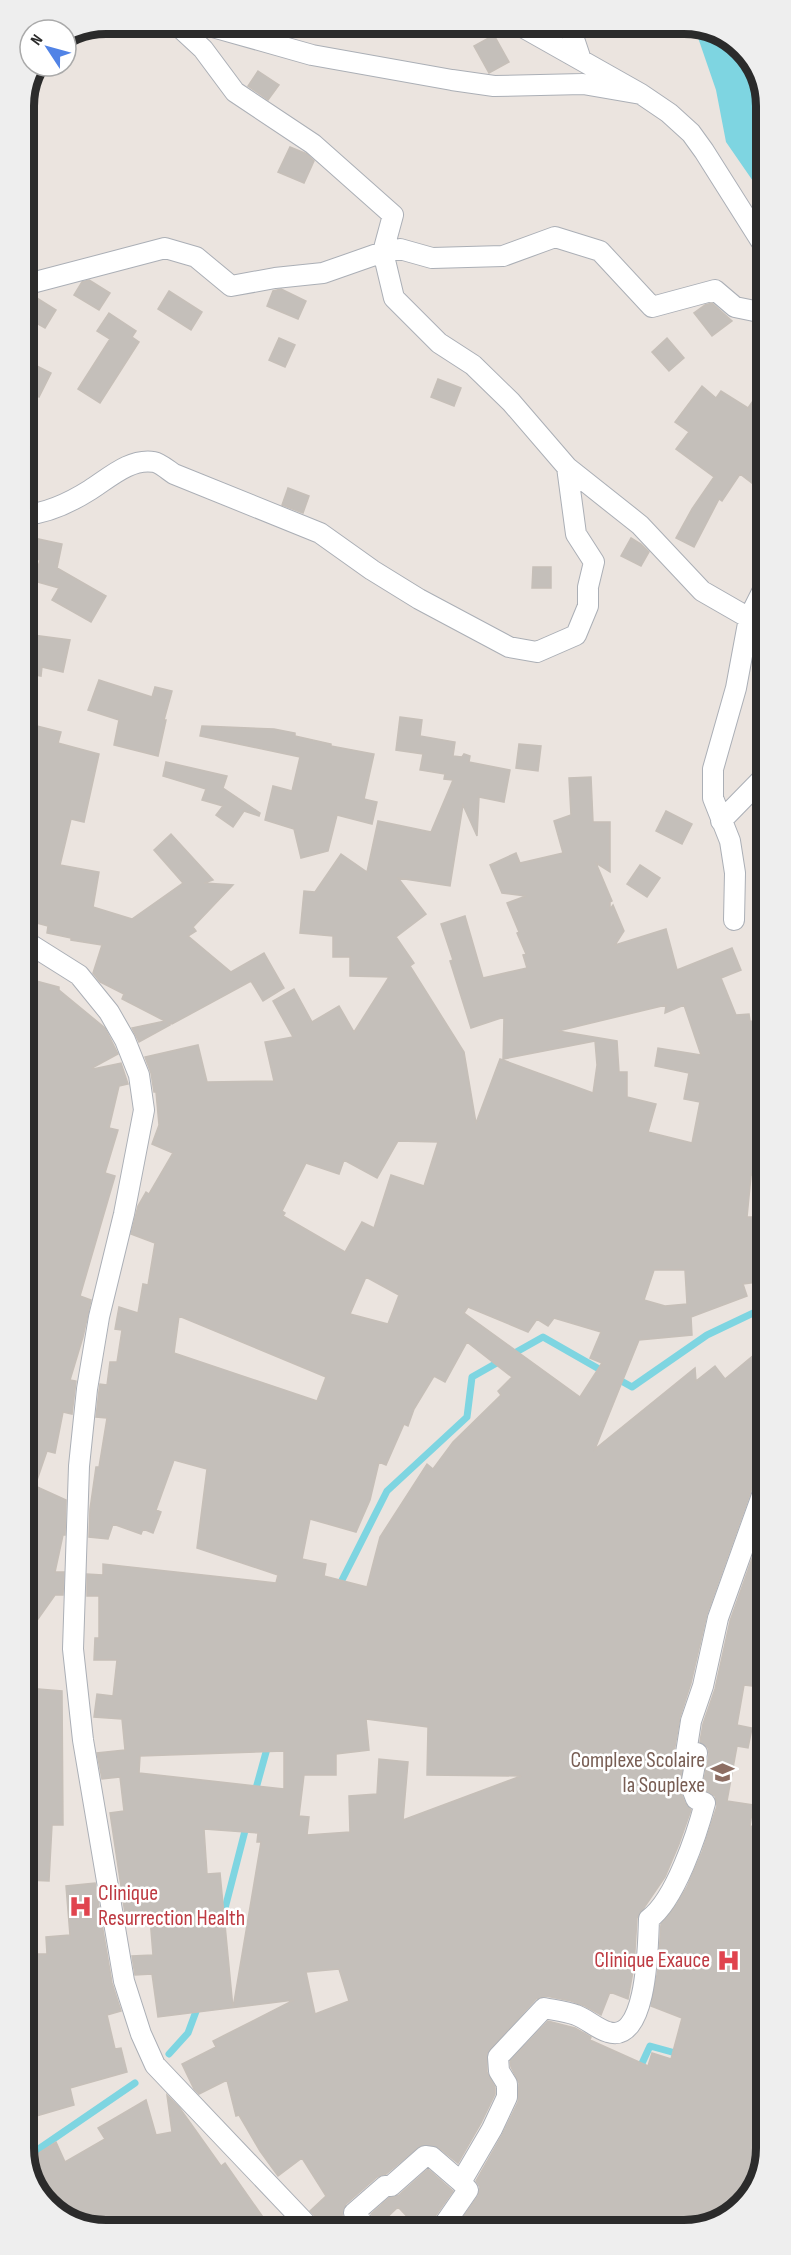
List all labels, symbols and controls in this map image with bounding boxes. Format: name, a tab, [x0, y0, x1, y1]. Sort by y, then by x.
north arrow	[18, 18, 78, 78]
text: N	[27, 31, 47, 49]
place label: Complexe Scolaire la Souplexe	[570, 1747, 705, 1799]
school or university icon: Complexe Scolaire la Souplexe	[710, 1760, 736, 1786]
place label: Clinique Resurrection Health	[98, 1880, 245, 1932]
hospital icon: Clinique Resurrection Health	[67, 1893, 93, 1919]
place label: Clinique Exauce	[594, 1947, 710, 1974]
hospital icon: Clinique Exauce	[715, 1947, 741, 1973]

